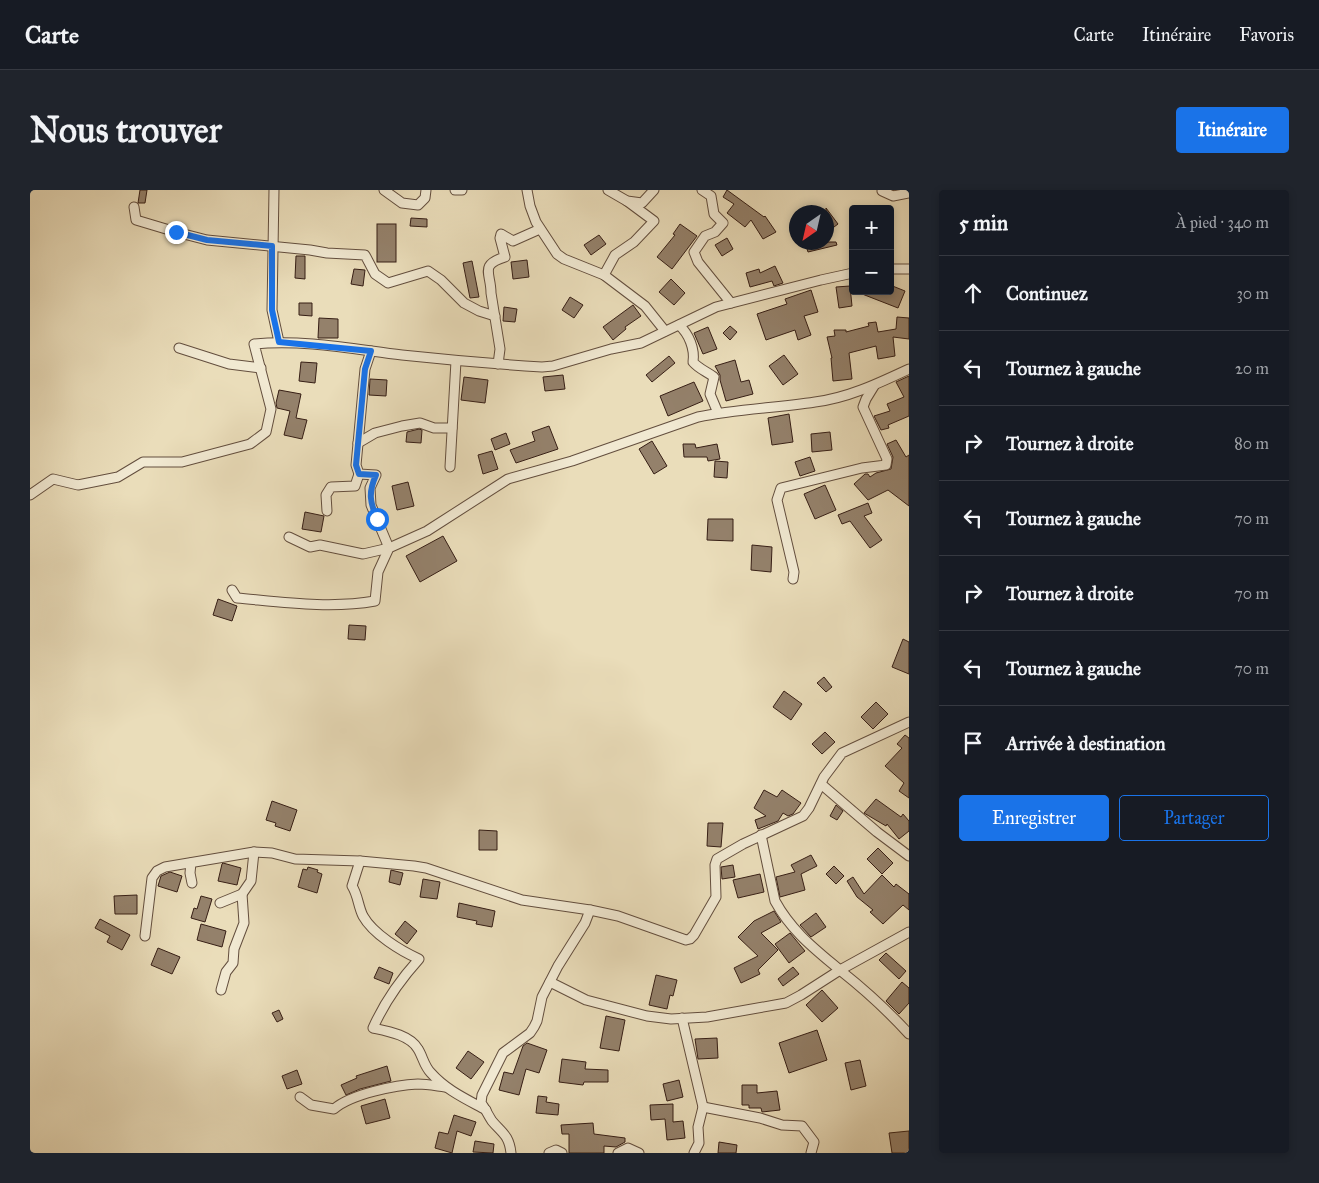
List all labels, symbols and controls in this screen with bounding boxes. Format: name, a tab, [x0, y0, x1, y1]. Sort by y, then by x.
text: Carte	[25, 20, 79, 50]
text: Carte	[1074, 24, 1114, 46]
text: Itinéraire	[1142, 24, 1211, 46]
text: Favoris	[1239, 24, 1294, 46]
button: Itinéraire	[1176, 107, 1289, 153]
text: Nous trouver	[30, 109, 222, 152]
north arrow	[789, 205, 834, 250]
map controls	[849, 205, 894, 295]
button: +	[849, 205, 894, 250]
text: 5 min	[959, 210, 1008, 236]
text: À pied · 340 m	[1176, 213, 1269, 232]
route end	[165, 221, 188, 244]
button: −	[849, 250, 894, 295]
icon: ahead	[959, 279, 987, 307]
text: Continuez	[1006, 282, 1088, 305]
text: 30 m	[1236, 284, 1269, 303]
icon: left	[959, 354, 987, 382]
text: Tournez à gauche	[1006, 357, 1141, 380]
text: 20 m	[1235, 359, 1269, 378]
icon: right	[959, 429, 987, 457]
text: Tournez à droite	[1006, 432, 1134, 455]
text: 80 m	[1234, 434, 1269, 453]
icon: left	[959, 504, 987, 532]
text: Tournez à gauche	[1006, 507, 1141, 530]
route start	[366, 508, 389, 531]
text: 70 m	[1234, 509, 1269, 528]
icon: right	[959, 579, 987, 607]
text: Tournez à droite	[1006, 582, 1134, 605]
text: 70 m	[1234, 584, 1269, 603]
icon: left	[959, 654, 987, 682]
text: Tournez à gauche	[1006, 657, 1141, 680]
text: 70 m	[1234, 659, 1269, 678]
icon: arrive	[959, 729, 987, 757]
text: Arrivée à destination	[1006, 732, 1165, 755]
button: Enregistrer	[959, 795, 1109, 841]
button: Partager	[1119, 795, 1269, 841]

